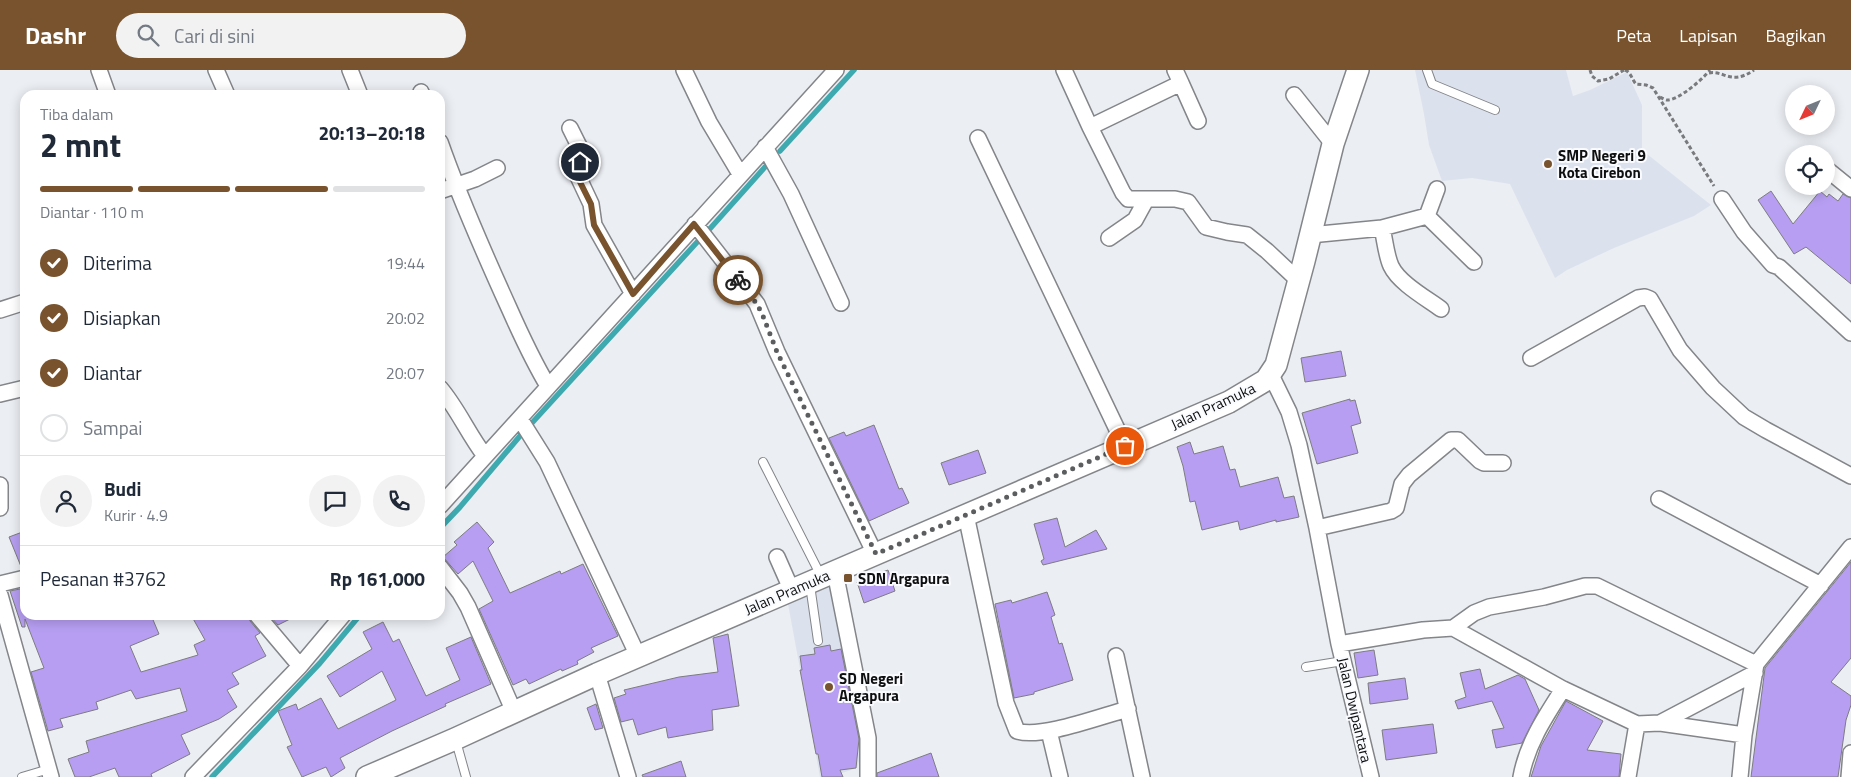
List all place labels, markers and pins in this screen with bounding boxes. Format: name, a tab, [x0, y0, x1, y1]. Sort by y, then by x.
pin	[559, 141, 601, 183]
place label: SMP Negeri 9 Kota Cirebon	[1558, 144, 1646, 184]
marker: SMP Negeri 9 Kota Cirebon	[1542, 158, 1554, 170]
pin	[1104, 425, 1146, 467]
place label: SDN Argapura	[858, 567, 950, 590]
marker: SDN Argapura	[842, 572, 854, 584]
place label: SD Negeri Argapura	[839, 667, 903, 707]
marker: SD Negeri Argapura	[823, 681, 835, 693]

